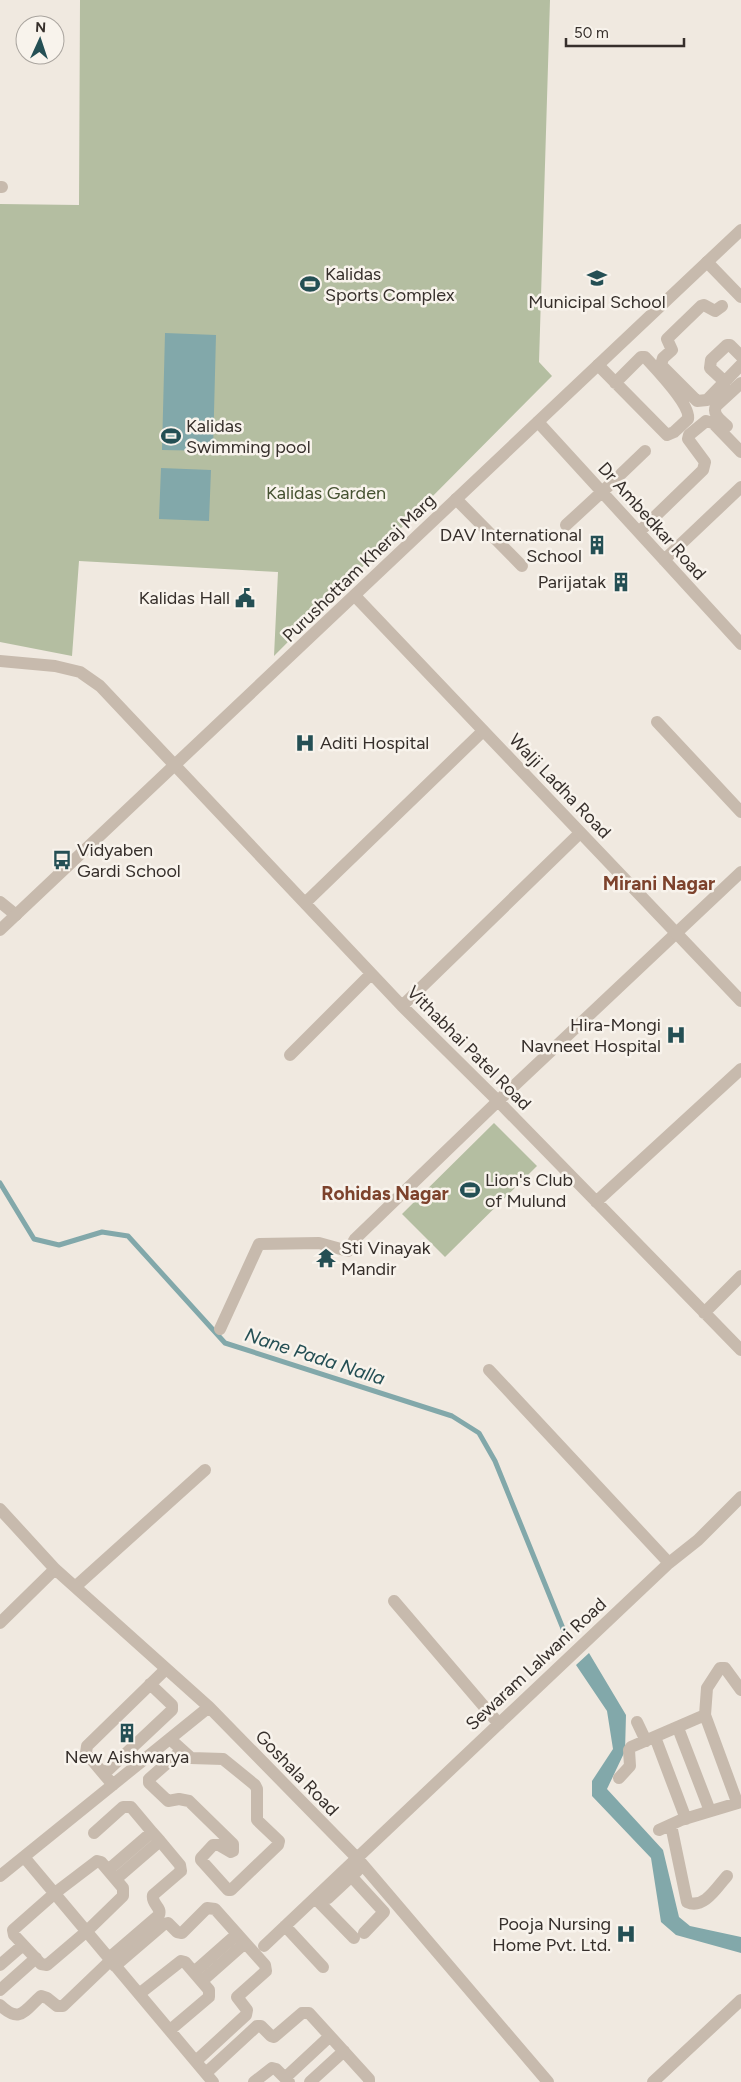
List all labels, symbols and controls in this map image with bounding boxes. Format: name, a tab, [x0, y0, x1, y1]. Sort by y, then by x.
north arrow	[15, 15, 65, 65]
scale bar	[566, 15, 684, 47]
text: N	[35, 19, 47, 36]
text: 50 m	[574, 24, 609, 42]
place label: Kalidas Sports Complex	[325, 263, 455, 306]
school or university icon: Municipal School	[586, 267, 608, 289]
sports icon: Kalidas Sports Complex	[299, 273, 321, 295]
place label: Municipal School	[528, 291, 666, 313]
place label: Kalidas Swimming pool	[186, 415, 311, 458]
sports icon: Kalidas Swimming pool	[160, 425, 182, 447]
street label: Dr Ambedkar Road	[593, 458, 711, 584]
park label: Kalidas Garden	[266, 482, 386, 504]
street label: Purushottam Kheraj Marg	[278, 489, 440, 647]
place label: DAV International School	[440, 524, 582, 567]
building icon: DAV International School	[586, 534, 608, 556]
place label: Parijatak	[538, 571, 606, 593]
building icon: Parijatak	[610, 571, 632, 593]
place label: Kalidas Hall	[139, 587, 230, 609]
public building icon: Kalidas Hall	[234, 587, 256, 609]
street label: Walji Ladha Road	[504, 729, 616, 843]
hospital icon: Aditi Hospital	[294, 732, 316, 754]
place label: Aditi Hospital	[320, 732, 429, 754]
place label: Vidyaben Gardi School	[77, 839, 181, 882]
bus stop icon: Vidyaben Gardi School	[51, 849, 73, 871]
district label: Mirani Nagar	[603, 872, 715, 895]
street label: Vithabhai Patel Road	[402, 981, 536, 1115]
place label: Hira-Mongi Navneet Hospital	[521, 1014, 661, 1057]
hospital icon: Hira-Mongi Navneet Hospital	[665, 1024, 687, 1046]
place label: Lion's Club of Mulund	[485, 1169, 573, 1212]
sports icon: Lion's Club of Mulund	[459, 1179, 481, 1201]
district label: Rohidas Nagar	[321, 1182, 449, 1205]
place label: Sti Vinayak Mandir	[341, 1237, 431, 1280]
temple icon: Sti Vinayak Mandir	[315, 1247, 337, 1269]
water label: Nane Pada Nalla	[242, 1323, 388, 1390]
street label: Sewaram Lalwani Road	[461, 1593, 611, 1735]
building icon: New Aishwarya	[116, 1722, 138, 1744]
street label: Goshala Road	[251, 1726, 343, 1820]
place label: New Aishwarya	[65, 1746, 189, 1768]
place label: Pooja Nursing Home Pvt. Ltd.	[492, 1913, 611, 1956]
hospital icon: Pooja Nursing Home Pvt. Ltd.	[615, 1923, 637, 1945]

